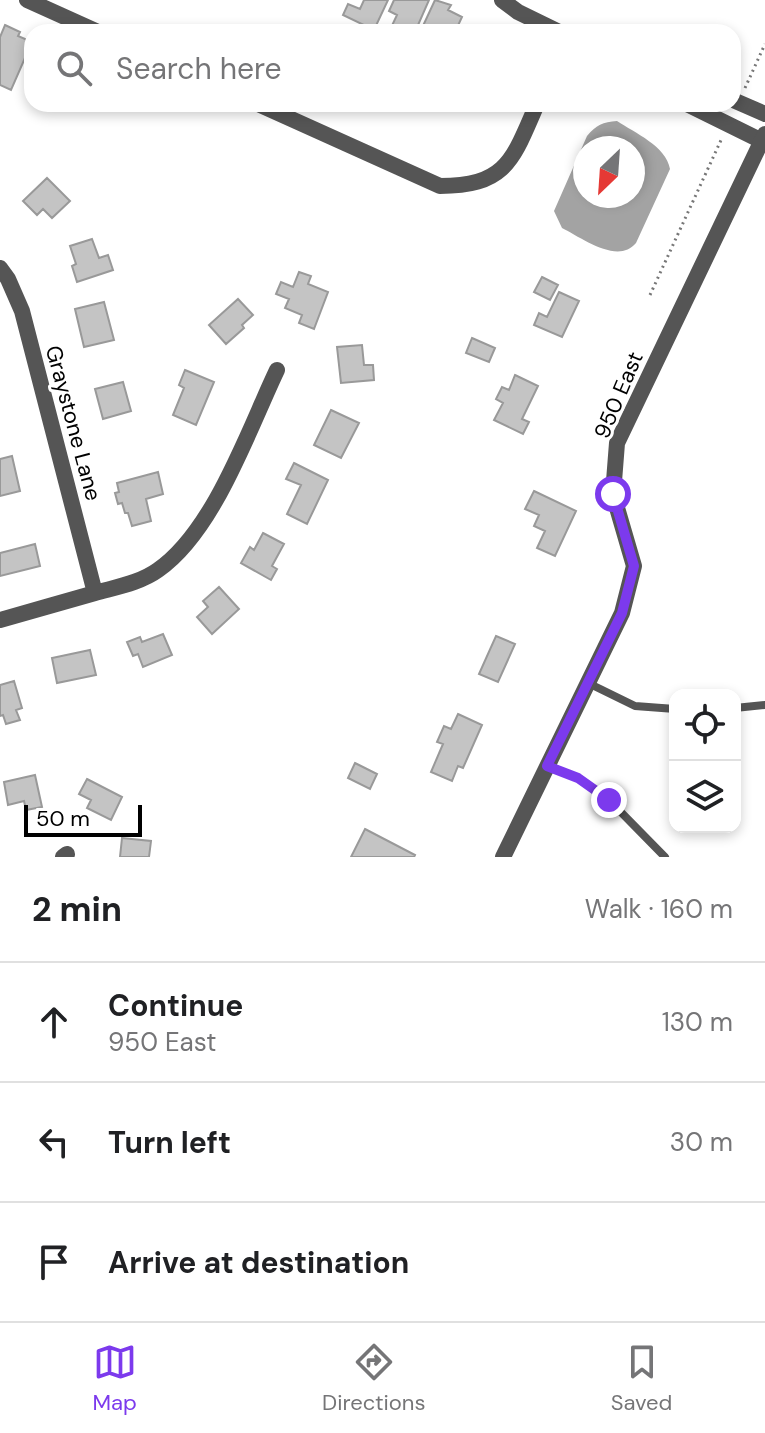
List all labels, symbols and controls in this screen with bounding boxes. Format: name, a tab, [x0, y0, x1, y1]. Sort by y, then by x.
search box	[24, 24, 741, 112]
icon: search	[52, 46, 96, 90]
text: Search here	[116, 49, 282, 88]
north arrow	[573, 136, 645, 208]
street label: Graystone Lane	[39, 342, 108, 504]
street label: 950 East	[587, 347, 650, 443]
route start	[595, 476, 631, 512]
map controls	[669, 689, 741, 833]
button: locate	[669, 689, 741, 761]
button: layers	[669, 761, 741, 833]
route end	[591, 782, 627, 818]
scale bar	[24, 801, 142, 837]
text: 50 m	[36, 804, 90, 833]
text: 2 min	[32, 887, 122, 932]
text: Walk · 160 m	[585, 892, 733, 926]
text: Continue	[108, 986, 243, 1025]
icon: ahead	[32, 1000, 76, 1044]
text: 130 m	[662, 1005, 733, 1039]
text: 950 East	[108, 1025, 216, 1059]
icon: left	[32, 1120, 76, 1164]
text: Turn left	[108, 1123, 231, 1162]
text: 30 m	[670, 1125, 733, 1159]
icon: arrive	[32, 1240, 76, 1284]
text: Arrive at destination	[108, 1243, 409, 1282]
tab: Map	[93, 1340, 137, 1417]
tab: Directions	[322, 1340, 426, 1417]
tab: Saved	[611, 1340, 672, 1417]

